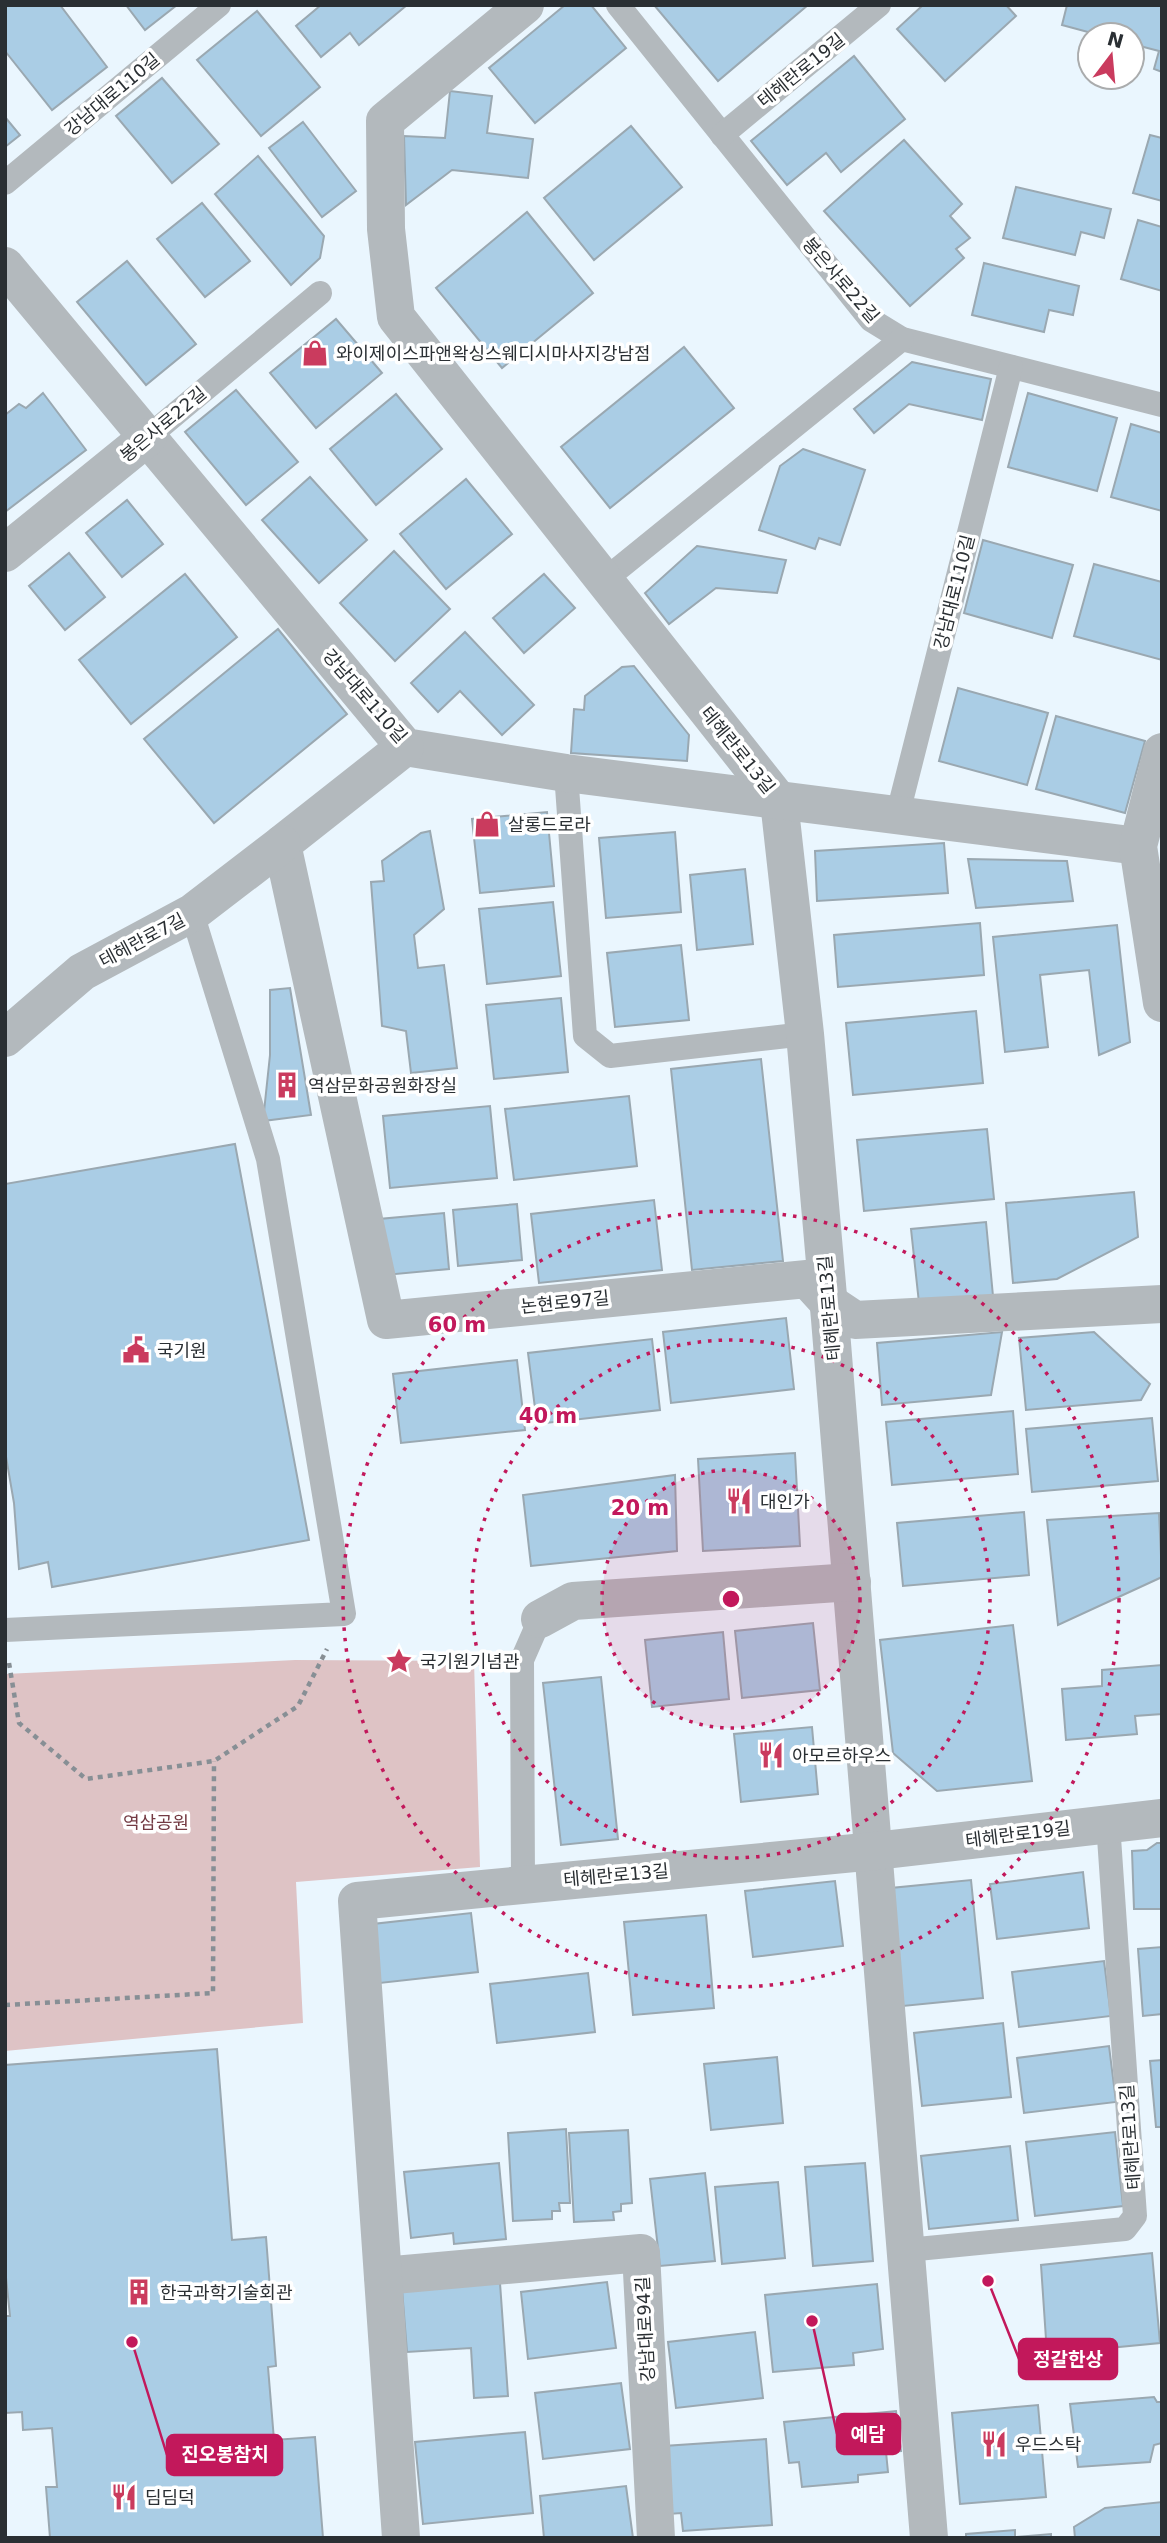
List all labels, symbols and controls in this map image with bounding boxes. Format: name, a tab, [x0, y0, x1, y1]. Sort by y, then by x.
north arrow	[1076, 21, 1146, 91]
text: N	[1105, 27, 1126, 52]
street label: 테헤란로19길	[753, 29, 849, 111]
street label: 강남대로110길	[60, 48, 164, 140]
street label: 봉은사로22길	[798, 233, 884, 327]
shop icon: 와이제이스파앤왁싱스웨디시마사지강남점	[300, 338, 330, 368]
place label: 와이제이스파앤왁싱스웨디시마사지강남점	[336, 343, 651, 364]
street label: 봉은사로22길	[116, 382, 210, 466]
street label: 강남대로110길	[930, 533, 978, 651]
street label: 강남대로110길	[319, 645, 411, 747]
street label: 테헤란로13길	[697, 702, 779, 798]
shop icon: 살롱드로라	[472, 809, 502, 839]
place label: 살롱드로라	[508, 814, 591, 835]
street label: 테헤란로7길	[95, 909, 189, 971]
building icon: 역삼문화공원화장실	[272, 1070, 302, 1100]
place label: 역삼문화공원화장실	[308, 1075, 457, 1096]
street label: 테헤란로13길	[814, 1254, 844, 1362]
street label: 논현로97길	[520, 1287, 610, 1317]
text: 60 m	[428, 1313, 486, 1337]
public building icon: 국기원	[121, 1335, 151, 1365]
place label: 국기원	[157, 1340, 207, 1361]
text: 40 m	[519, 1404, 577, 1428]
restaurant icon: 대인가	[724, 1486, 754, 1516]
place label: 대인가	[760, 1491, 810, 1512]
text: 20 m	[611, 1496, 669, 1520]
centre of rings	[719, 1587, 743, 1611]
place icon: 국기원기념관	[384, 1646, 414, 1676]
place label: 국기원기념관	[420, 1651, 520, 1672]
restaurant icon: 아모르하우스	[756, 1740, 786, 1770]
place label: 아모르하우스	[792, 1745, 891, 1766]
park label: 역삼공원	[123, 1812, 189, 1833]
street label: 테헤란로19길	[964, 1817, 1072, 1851]
street label: 테헤란로13길	[562, 1860, 670, 1890]
street label: 테헤란로13길	[1116, 2084, 1144, 2190]
street label: 강남대로94길	[632, 2276, 658, 2382]
building icon: 한국과학기술회관	[124, 2277, 154, 2307]
place label: 한국과학기술회관	[160, 2282, 293, 2303]
callout: 정갈한상	[1019, 2339, 1117, 2379]
text: 정갈한상	[1033, 2348, 1103, 2370]
callout: 예담	[837, 2414, 900, 2454]
text: 예담	[851, 2423, 885, 2445]
restaurant icon: 우드스탁	[979, 2429, 1009, 2459]
place label: 우드스탁	[1015, 2434, 1081, 2455]
callout: 진오봉참치	[167, 2435, 282, 2475]
text: 진오봉참치	[181, 2443, 269, 2465]
restaurant icon: 딤딤덕	[109, 2482, 139, 2512]
place label: 딤딤덕	[145, 2487, 195, 2508]

